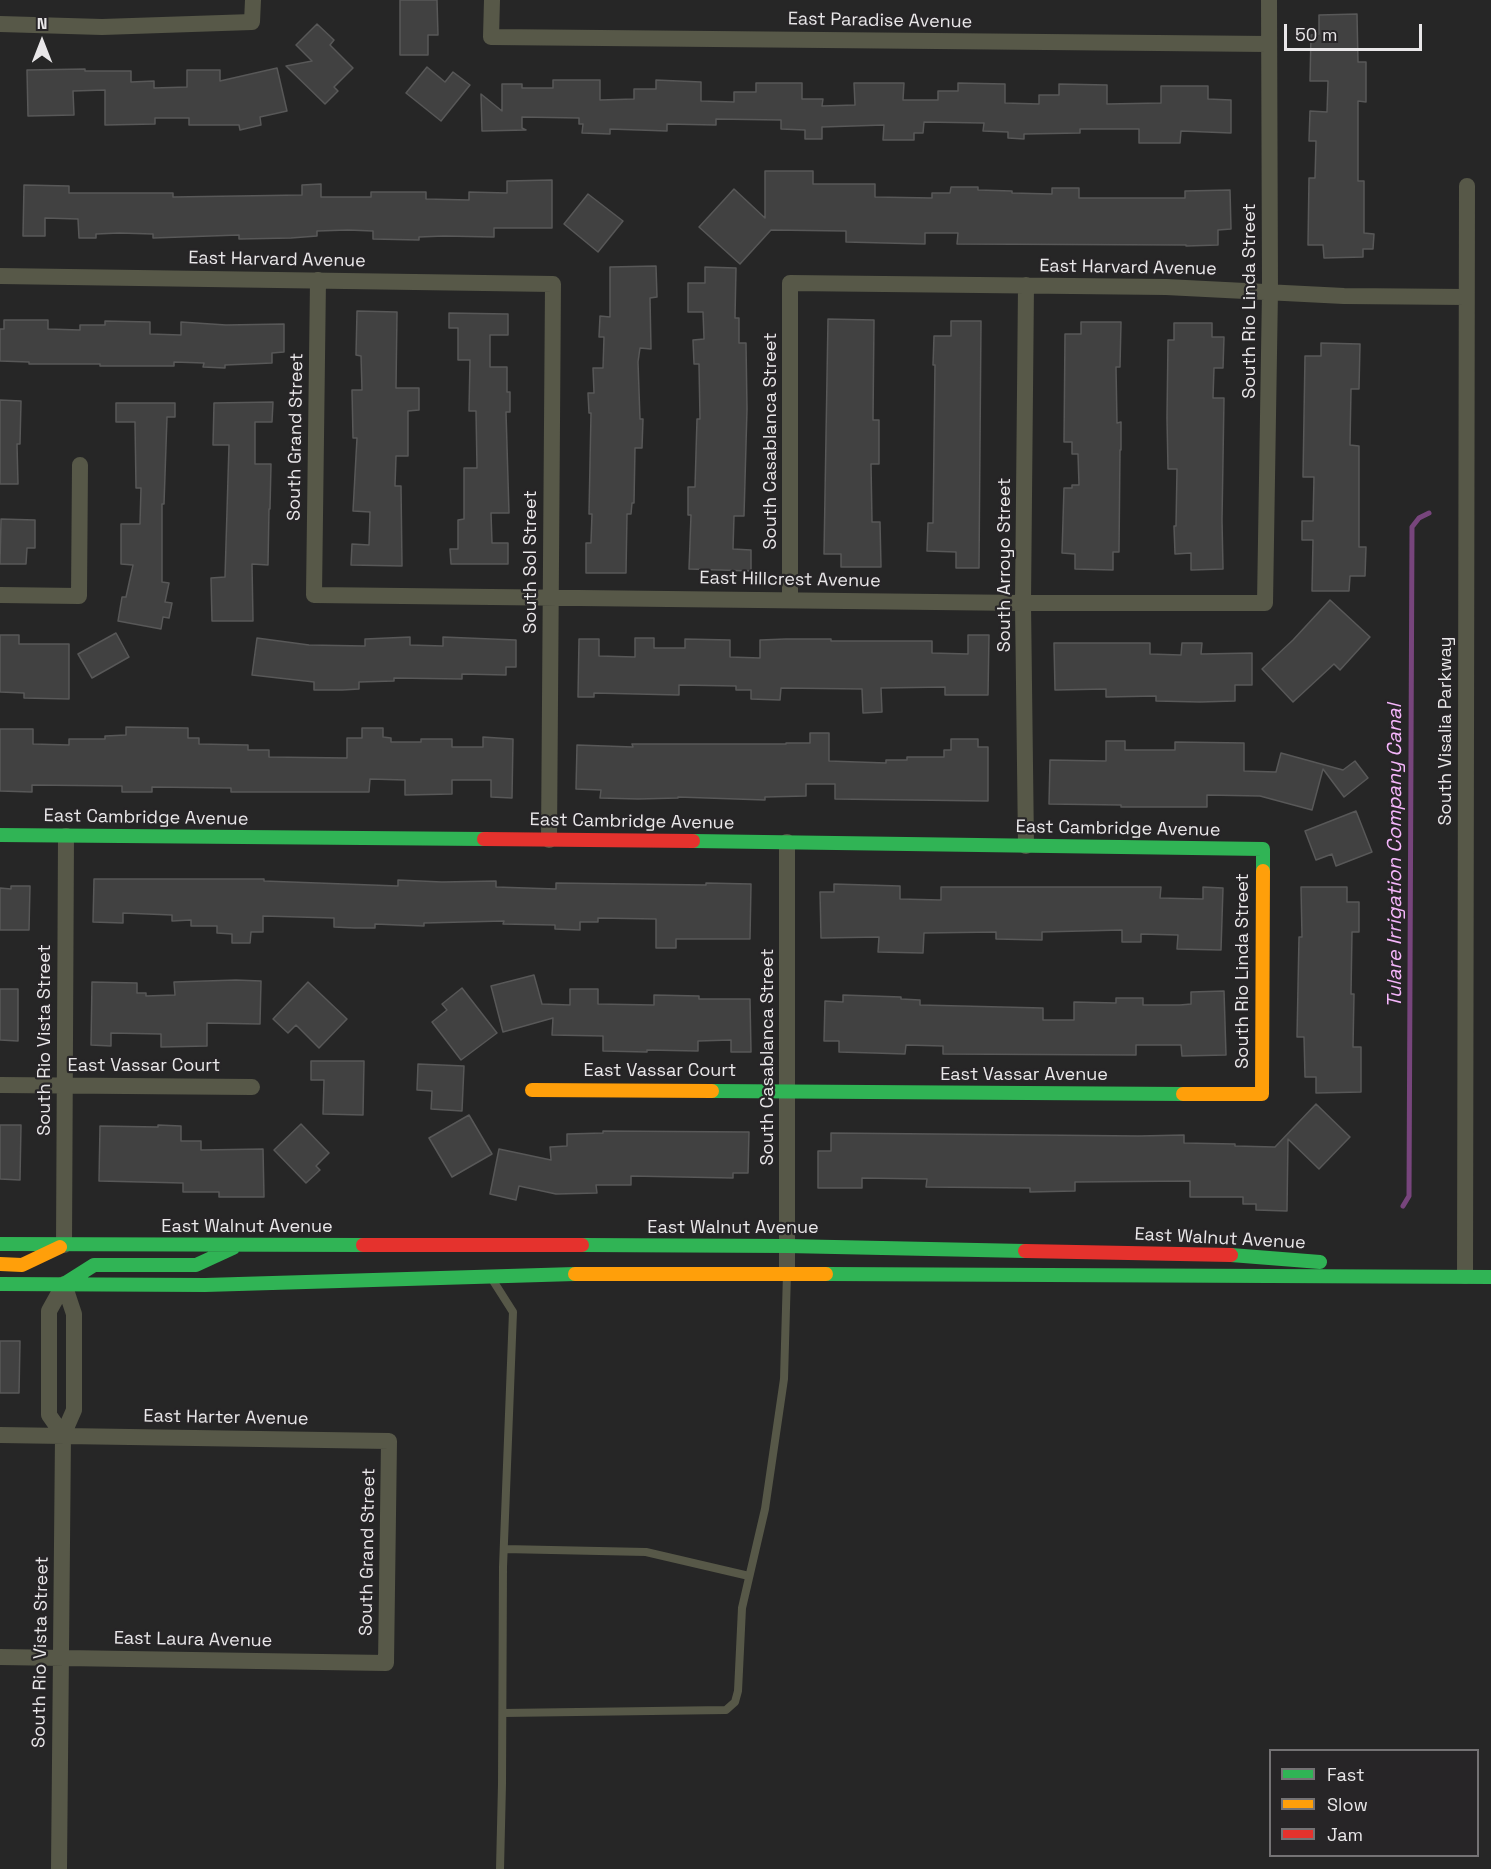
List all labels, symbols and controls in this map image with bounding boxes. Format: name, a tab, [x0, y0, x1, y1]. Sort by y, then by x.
street label: East Paradise Avenue	[788, 9, 972, 33]
north arrow	[12, 12, 72, 72]
scale bar	[1287, 12, 1425, 50]
text: N	[37, 13, 47, 34]
text: 50 m	[1295, 23, 1337, 46]
street label: South Rio Linda Street	[1239, 203, 1261, 399]
street label: East Harvard Avenue	[188, 248, 366, 272]
street label: East Harvard Avenue	[1039, 256, 1217, 280]
street label: South Casablanca Street	[760, 333, 782, 549]
street label: South Grand Street	[284, 353, 308, 521]
street label: South Arroyo Street	[994, 478, 1016, 652]
street label: South Sol Street	[520, 490, 542, 634]
street label: East Hillcrest Avenue	[699, 568, 881, 592]
street label: South Visalia Parkway	[1435, 636, 1457, 826]
water label: Tulare Irrigation Company Canal	[1384, 704, 1408, 1008]
street label: East Cambridge Avenue	[43, 805, 249, 831]
street label: East Cambridge Avenue	[529, 809, 735, 835]
street label: East Cambridge Avenue	[1015, 816, 1221, 842]
street label: South Rio Linda Street	[1232, 873, 1254, 1069]
street label: South Rio Vista Street	[34, 944, 56, 1136]
street label: South Casablanca Street	[757, 949, 779, 1165]
street label: East Vassar Court	[68, 1055, 220, 1077]
street label: East Vassar Court	[584, 1060, 736, 1082]
street label: East Vassar Avenue	[940, 1064, 1108, 1086]
street label: East Walnut Avenue	[161, 1216, 333, 1238]
street label: East Walnut Avenue	[647, 1217, 819, 1239]
street label: East Walnut Avenue	[1134, 1224, 1306, 1254]
street label: East Harter Avenue	[143, 1406, 309, 1430]
street label: South Grand Street	[356, 1468, 380, 1636]
street label: South Rio Vista Street	[29, 1556, 53, 1748]
street label: East Laura Avenue	[114, 1628, 272, 1652]
legend	[1269, 1749, 1479, 1857]
text: Fast	[1327, 1763, 1364, 1786]
text: Slow	[1327, 1793, 1368, 1816]
text: Jam	[1327, 1823, 1363, 1846]

